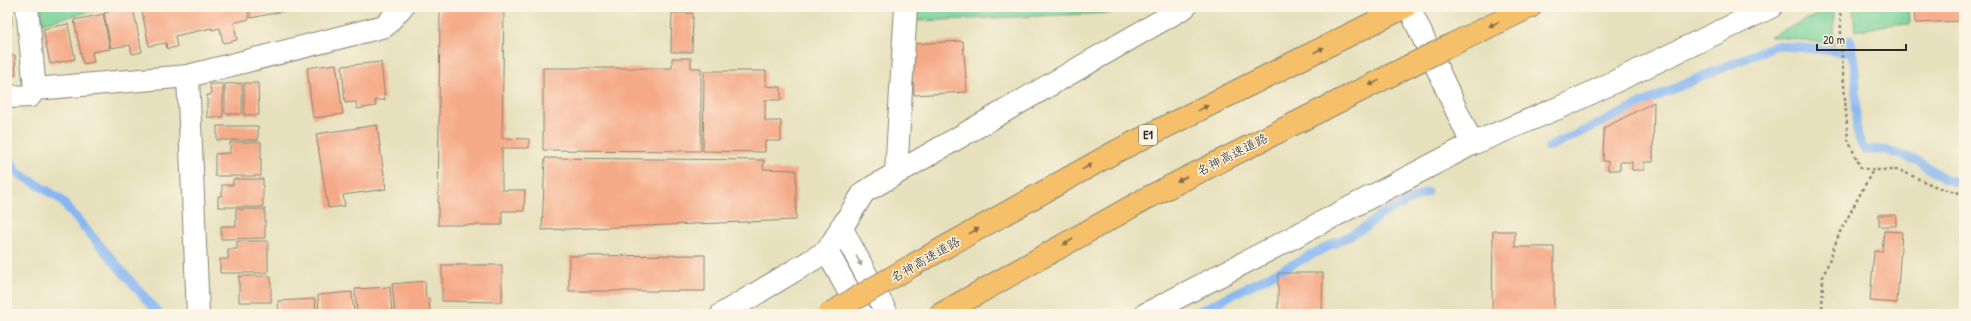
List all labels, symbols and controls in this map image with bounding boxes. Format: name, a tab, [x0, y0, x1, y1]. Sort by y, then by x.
one-way arrow	[1489, 21, 1500, 27]
scale bar	[1817, 26, 1906, 52]
text: 20 m	[1823, 31, 1845, 48]
one-way arrow	[1313, 47, 1325, 53]
one-way arrow	[1368, 80, 1379, 86]
one-way arrow	[1197, 105, 1208, 111]
road number: E1	[1139, 125, 1157, 145]
street label: 名神高速道路	[1193, 128, 1271, 180]
one-way arrow	[1081, 164, 1093, 171]
one-way arrow	[1177, 176, 1188, 183]
one-way arrow	[968, 228, 980, 235]
street label: 名神高速道路	[887, 232, 963, 286]
one-way arrow	[1063, 238, 1074, 245]
one-way arrow	[856, 255, 862, 267]

